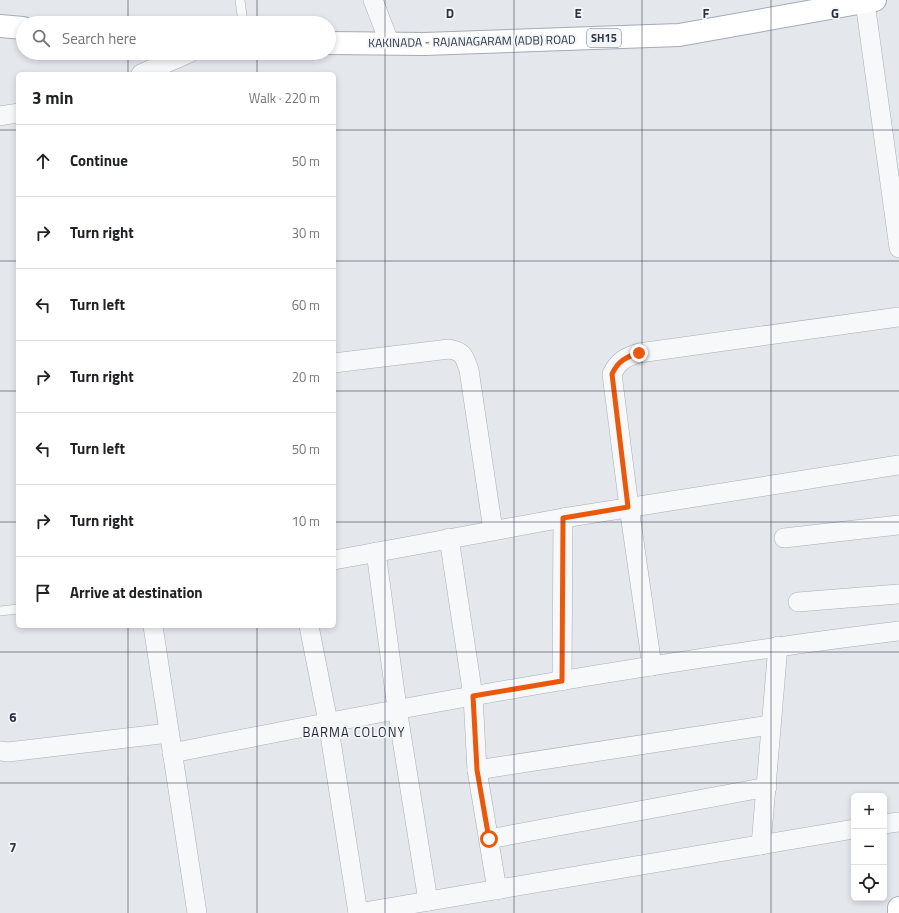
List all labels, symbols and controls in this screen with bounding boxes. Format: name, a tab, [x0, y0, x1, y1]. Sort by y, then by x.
text: D	[446, 3, 454, 23]
text: E	[574, 3, 582, 23]
text: F	[703, 3, 710, 23]
text: G	[831, 3, 839, 23]
search box	[16, 16, 336, 60]
icon: search	[30, 27, 52, 49]
text: Search here	[62, 27, 136, 50]
road number: SH15	[587, 29, 621, 47]
street label: KAKINADA - RAJANAGARAM (ADB) ROAD	[368, 30, 576, 52]
text: 3 min	[32, 85, 73, 111]
text: Walk · 220 m	[249, 88, 320, 108]
text: Continue	[70, 149, 128, 172]
icon: ahead	[32, 150, 54, 172]
text: 50 m	[292, 151, 320, 171]
text: Turn right	[70, 221, 134, 244]
icon: right	[32, 222, 54, 244]
text: 30 m	[292, 223, 320, 243]
text: Turn left	[70, 293, 125, 316]
icon: left	[32, 294, 54, 316]
text: 60 m	[292, 295, 320, 315]
route end	[630, 344, 648, 362]
text: Turn right	[70, 365, 134, 388]
icon: right	[32, 366, 54, 388]
text: 20 m	[292, 367, 320, 387]
text: Turn left	[70, 437, 125, 460]
icon: left	[32, 438, 54, 460]
text: 50 m	[292, 439, 320, 459]
text: Turn right	[70, 509, 134, 532]
icon: right	[32, 510, 54, 532]
text: 10 m	[292, 511, 320, 531]
text: Arrive at destination	[70, 581, 203, 604]
icon: arrive	[32, 582, 54, 604]
text: 6	[9, 707, 17, 727]
district label: BARMA COLONY	[302, 722, 406, 742]
map controls	[851, 793, 887, 901]
button: +	[851, 793, 887, 829]
button: −	[851, 829, 887, 865]
route start	[480, 830, 498, 848]
text: 7	[9, 837, 17, 857]
button: locate	[851, 865, 887, 901]

